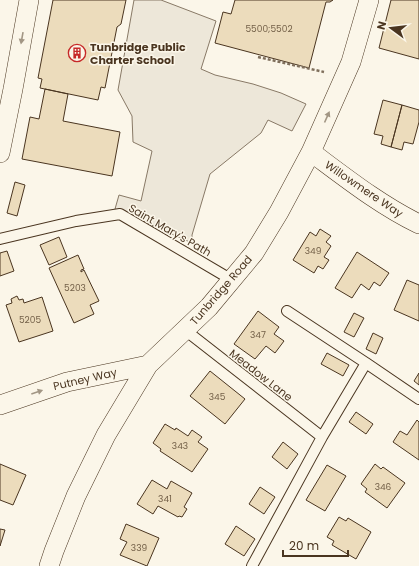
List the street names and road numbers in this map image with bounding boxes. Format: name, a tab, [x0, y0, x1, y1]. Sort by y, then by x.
street label: Willowmere Way	[322, 157, 407, 222]
street label: Saint Mary's Path	[126, 200, 214, 260]
street label: Tunbridge Road	[186, 252, 256, 328]
street label: Meadow Lane	[226, 345, 296, 405]
street label: Putney Way	[52, 364, 119, 394]

